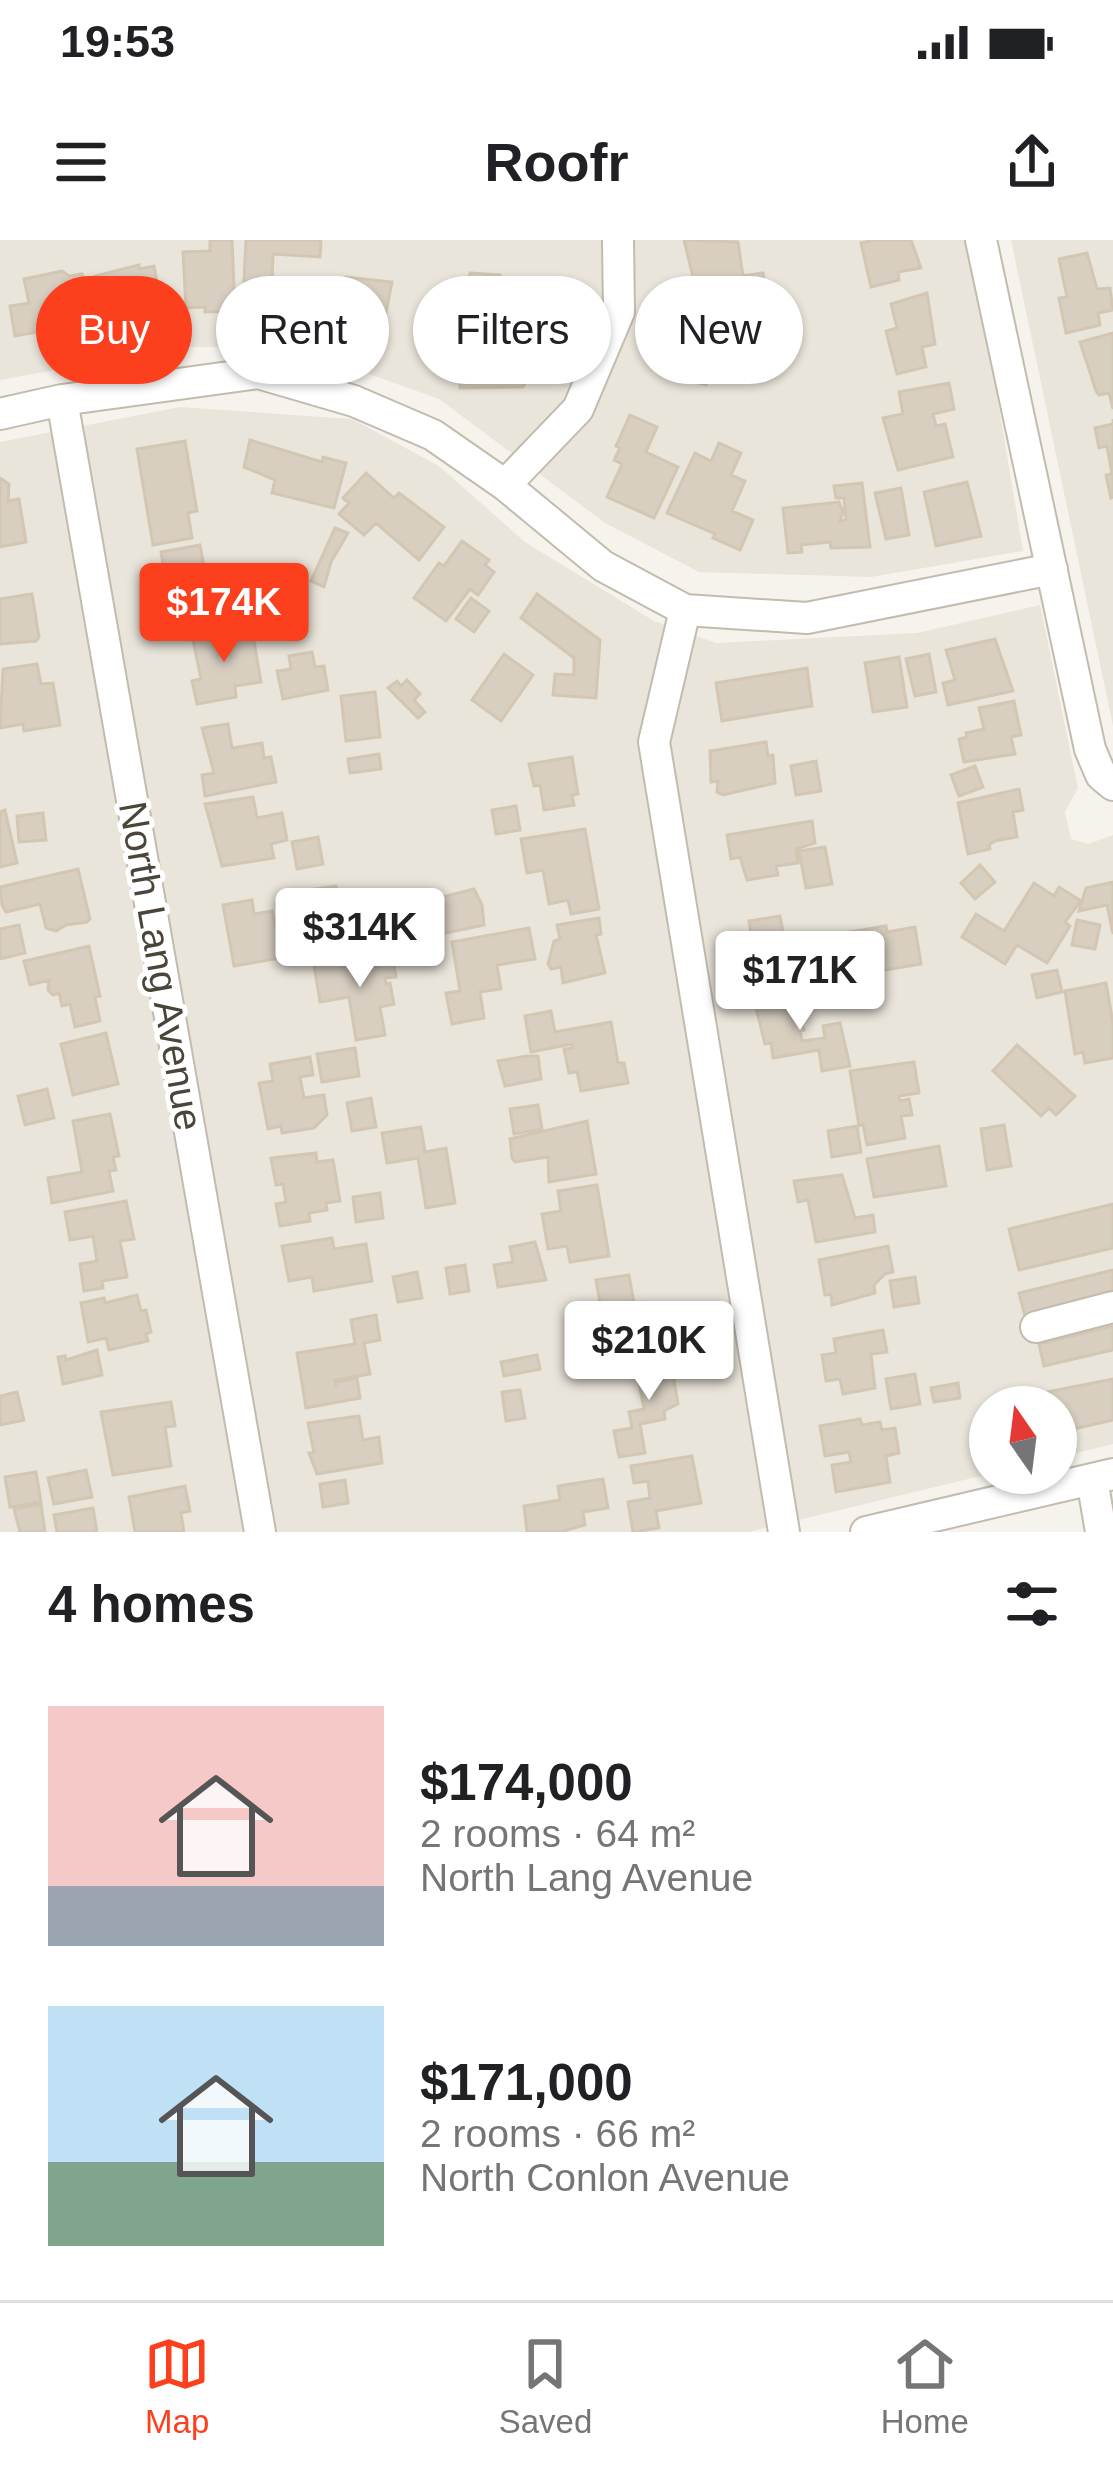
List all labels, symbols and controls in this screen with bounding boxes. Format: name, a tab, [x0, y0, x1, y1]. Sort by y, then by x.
text: 19:53	[60, 16, 175, 67]
icon: menu	[48, 129, 114, 195]
icon: share	[999, 129, 1065, 195]
text: Roofr	[485, 132, 628, 192]
chip: Buy	[36, 276, 192, 384]
chip: Rent	[216, 276, 389, 384]
chip: Filters	[413, 276, 611, 384]
chip: New	[635, 276, 803, 384]
pin: $174K	[140, 563, 308, 665]
text: $174K	[167, 580, 281, 623]
street label: North Lang Avenue	[111, 798, 211, 1134]
pin: $314K	[276, 888, 444, 990]
text: $314K	[303, 905, 417, 948]
pin: $171K	[716, 931, 884, 1033]
text: $171K	[743, 948, 857, 991]
pin: $210K	[565, 1301, 733, 1403]
text: $210K	[592, 1318, 706, 1361]
north arrow	[969, 1386, 1077, 1494]
map controls	[969, 1386, 1077, 1494]
icon: filters	[999, 1571, 1065, 1637]
text: 4 homes	[48, 1576, 255, 1633]
icon: home	[144, 1754, 288, 1898]
text: $174,000	[420, 1754, 633, 1811]
text: 2 rooms · 64 m²	[420, 1812, 695, 1855]
text: North Lang Avenue	[420, 1856, 753, 1899]
icon: home	[144, 2054, 288, 2198]
text: $171,000	[420, 2054, 633, 2111]
text: 2 rooms · 66 m²	[420, 2112, 695, 2155]
text: North Conlon Avenue	[420, 2156, 790, 2199]
tab: Map	[144, 2331, 210, 2441]
tab: Saved	[499, 2331, 592, 2441]
tab: Home	[881, 2331, 969, 2441]

